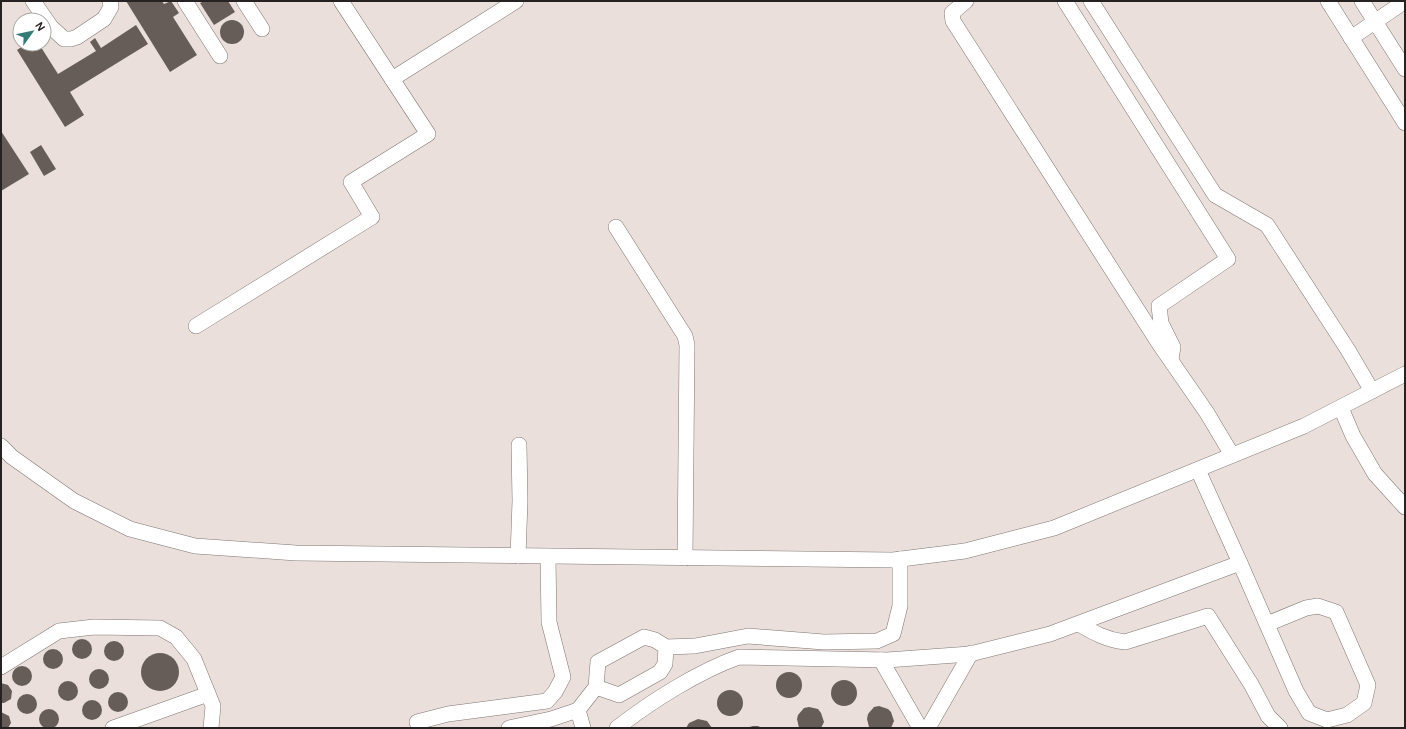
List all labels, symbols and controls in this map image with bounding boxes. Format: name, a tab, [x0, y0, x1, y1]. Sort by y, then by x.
north arrow	[12, 12, 52, 52]
text: N	[32, 19, 48, 34]

